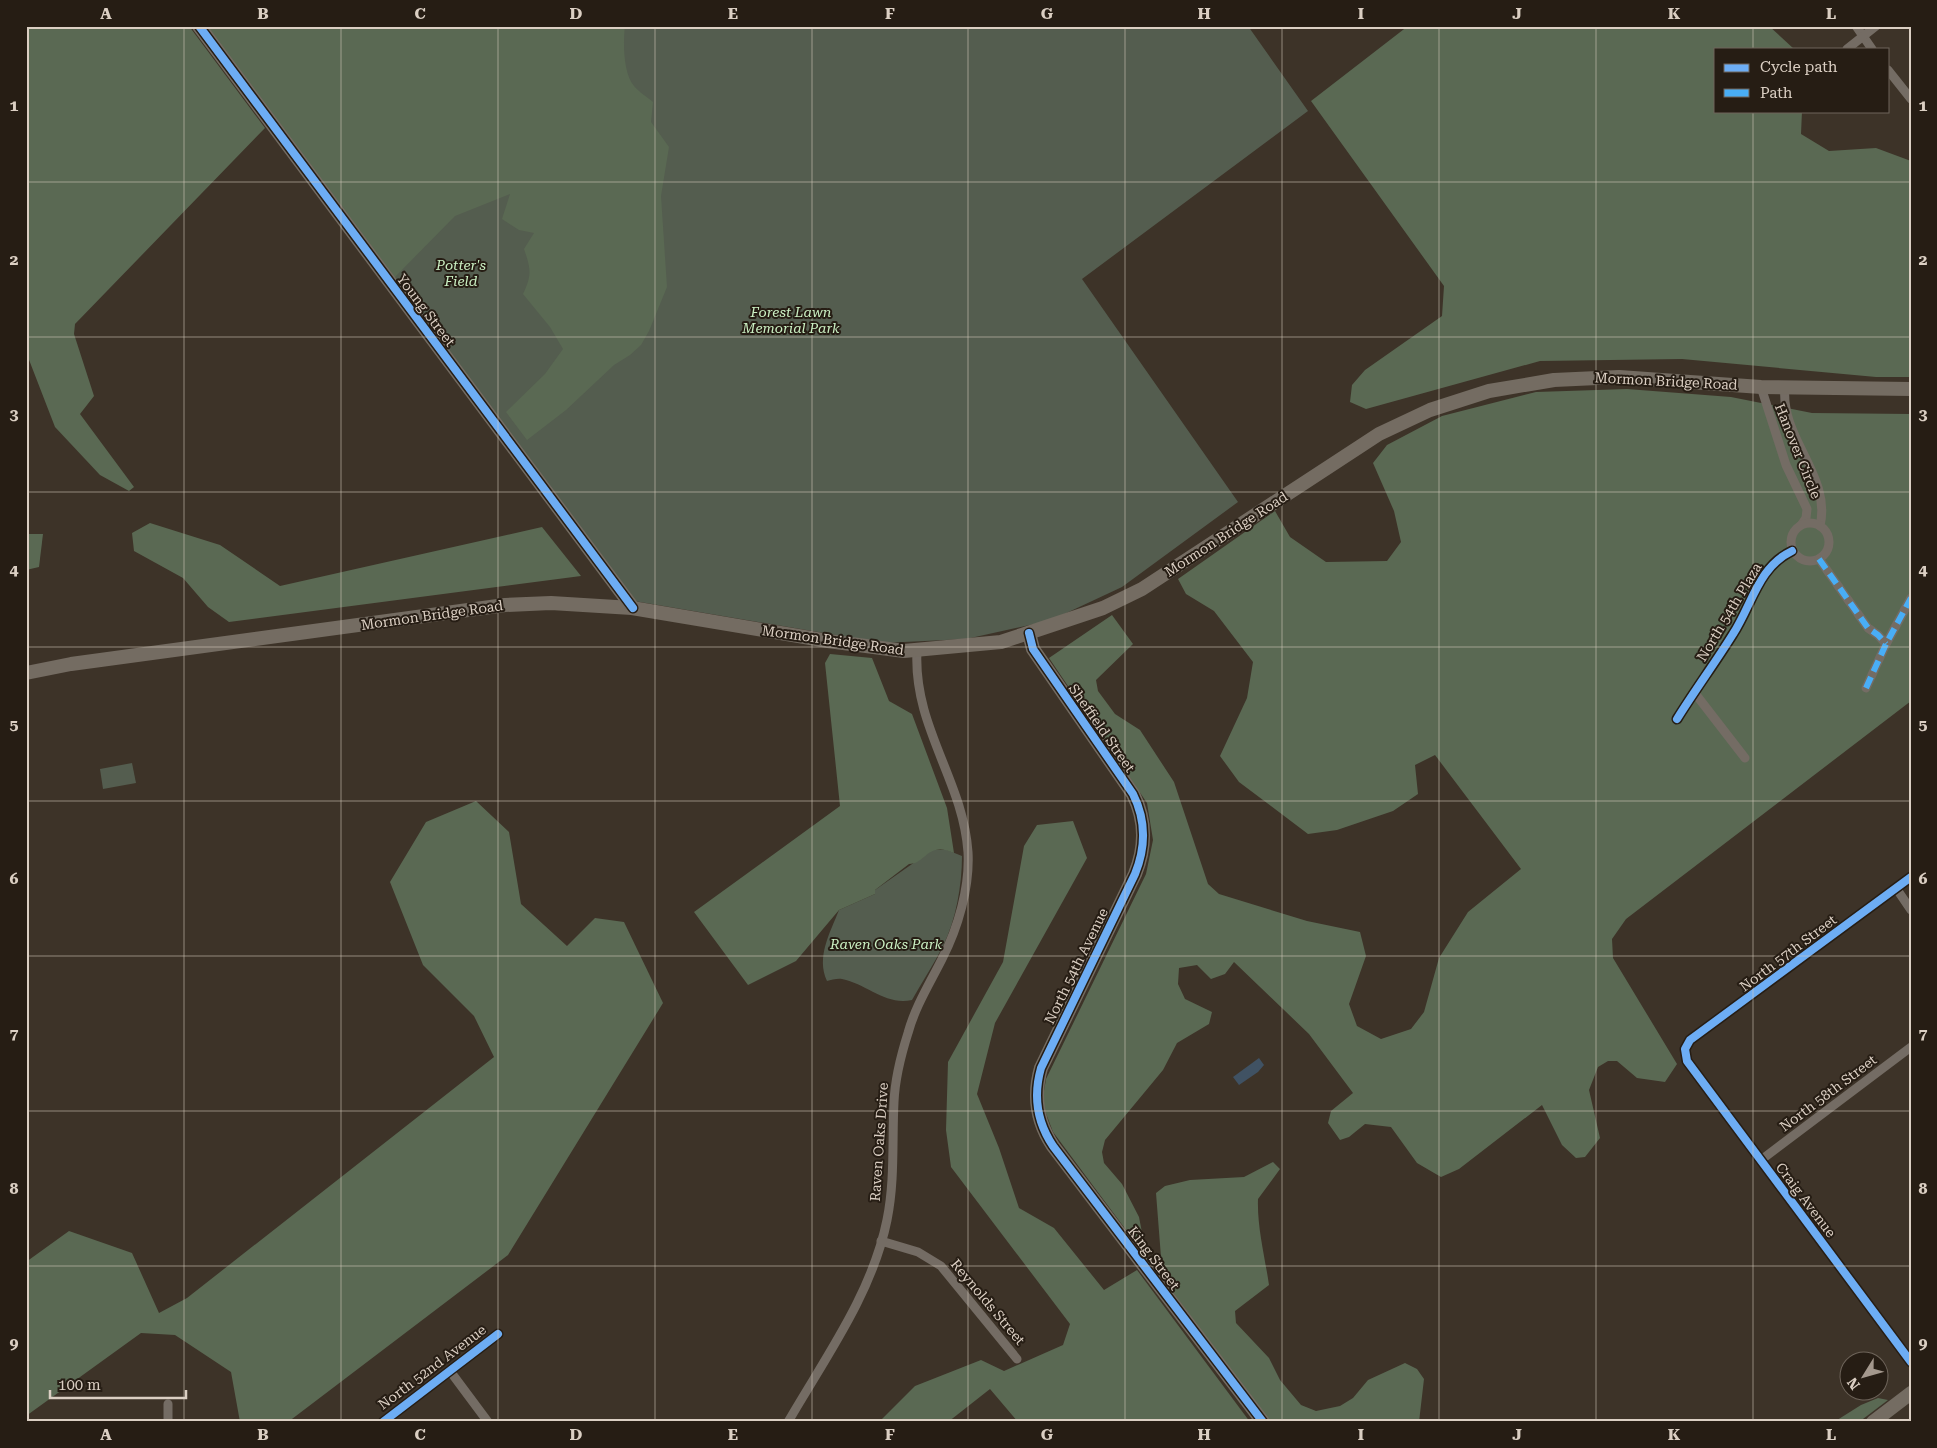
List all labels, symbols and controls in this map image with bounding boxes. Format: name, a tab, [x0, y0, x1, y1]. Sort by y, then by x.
text: A	[100, 4, 112, 23]
text: B	[257, 4, 269, 23]
text: C	[414, 4, 426, 23]
text: D	[570, 4, 583, 23]
text: E	[728, 4, 738, 23]
text: F	[885, 4, 895, 23]
text: G	[1041, 4, 1054, 23]
text: H	[1197, 4, 1211, 23]
text: I	[1358, 4, 1364, 23]
text: J	[1512, 4, 1522, 23]
text: K	[1668, 4, 1681, 23]
text: L	[1826, 4, 1836, 23]
legend	[1714, 48, 1890, 112]
text: Cycle path	[1760, 58, 1838, 76]
text: Path	[1760, 84, 1793, 102]
text: 1	[10, 96, 19, 115]
text: 1	[1919, 96, 1928, 115]
text: 2	[10, 250, 19, 269]
text: 2	[1919, 250, 1928, 269]
park label: Potter's Field	[435, 257, 486, 289]
street label: Young Street	[394, 271, 458, 349]
park label: Forest Lawn Memorial Park	[741, 304, 840, 336]
street label: Mormon Bridge Road	[1594, 369, 1738, 393]
street label: Hanover Circle	[1772, 401, 1825, 501]
text: 3	[10, 405, 19, 424]
text: 3	[1919, 405, 1928, 424]
street label: Mormon Bridge Road	[1162, 488, 1290, 580]
text: 4	[10, 560, 19, 579]
street label: North 54th Plaza	[1693, 560, 1765, 664]
text: 4	[1919, 560, 1928, 579]
street label: Mormon Bridge Road	[360, 597, 504, 633]
street label: Mormon Bridge Road	[761, 622, 905, 658]
street label: Sheffield Street	[1066, 681, 1138, 775]
text: 5	[10, 715, 19, 734]
text: 5	[1919, 715, 1928, 734]
text: 6	[10, 869, 19, 888]
text: 6	[1919, 869, 1928, 888]
street label: North 54th Avenue	[1041, 905, 1111, 1027]
street label: North 57th Street	[1736, 911, 1840, 995]
park label: Raven Oaks Park	[829, 936, 942, 952]
text: 7	[10, 1024, 19, 1043]
text: 7	[1919, 1024, 1928, 1043]
street label: North 58th Street	[1776, 1051, 1880, 1135]
street label: Raven Oaks Drive	[867, 1082, 891, 1202]
street label: Craig Avenue	[1773, 1159, 1839, 1241]
text: 8	[10, 1179, 19, 1198]
text: 8	[1919, 1179, 1928, 1198]
street label: King Street	[1125, 1223, 1183, 1293]
street label: Reynolds Street	[948, 1256, 1028, 1348]
street label: North 52nd Avenue	[375, 1321, 489, 1413]
text: 9	[10, 1334, 19, 1353]
text: 9	[1919, 1334, 1928, 1353]
north arrow	[1840, 1350, 1890, 1400]
scale bar	[50, 1368, 186, 1400]
text: N	[1844, 1375, 1863, 1393]
text: 100 m	[58, 1376, 101, 1394]
text: A	[100, 1425, 112, 1444]
text: B	[257, 1425, 269, 1444]
text: C	[414, 1425, 426, 1444]
text: D	[570, 1425, 583, 1444]
text: E	[728, 1425, 738, 1444]
text: F	[885, 1425, 895, 1444]
text: G	[1041, 1425, 1054, 1444]
text: H	[1197, 1425, 1211, 1444]
text: I	[1358, 1425, 1364, 1444]
text: J	[1512, 1425, 1522, 1444]
text: K	[1668, 1425, 1681, 1444]
text: L	[1826, 1425, 1836, 1444]

